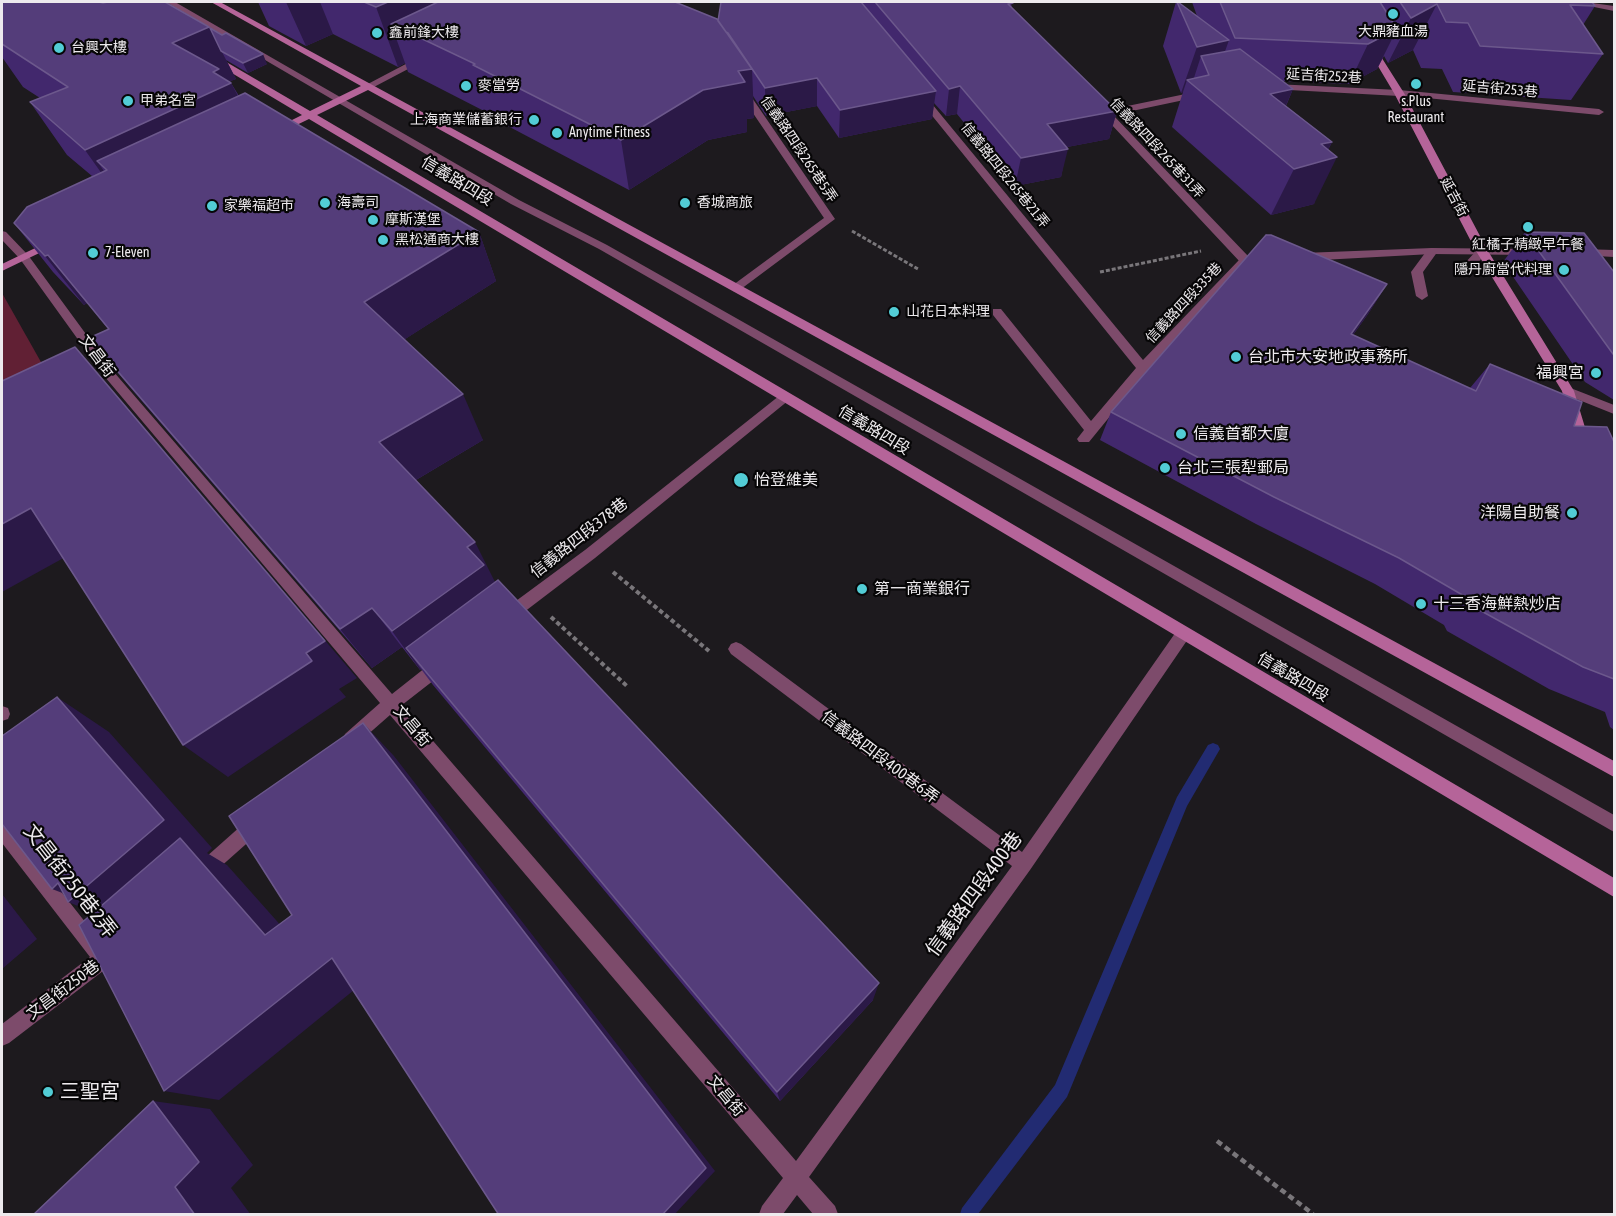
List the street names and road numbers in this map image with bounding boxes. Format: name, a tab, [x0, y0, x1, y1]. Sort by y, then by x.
street label: 延吉街252巷	[1286, 66, 1362, 86]
street label: 延吉街253巷	[1462, 77, 1538, 101]
street label: 信義路四段265巷5弄	[757, 93, 841, 205]
street label: 信義路四段265巷31弄	[1106, 94, 1208, 202]
street label: 信義路四段265巷21弄	[957, 119, 1053, 231]
street label: 信義路四段	[418, 152, 496, 210]
street label: 延吉街	[1437, 175, 1471, 219]
street label: 信義路四段335巷	[1142, 259, 1226, 347]
street label: 文昌街	[75, 331, 119, 381]
street label: 信義路四段	[835, 401, 913, 459]
street label: 信義路四段378巷	[526, 494, 632, 582]
street label: 信義路四段	[1254, 648, 1332, 706]
street label: 文昌街	[389, 701, 435, 751]
street label: 信義路四段400巷6弄	[817, 707, 943, 807]
street label: 文昌街250巷2弄	[18, 819, 122, 943]
street label: 信義路四段400巷	[921, 827, 1027, 961]
street label: 文昌街250巷	[23, 956, 103, 1024]
street label: 文昌街	[703, 1071, 749, 1121]

